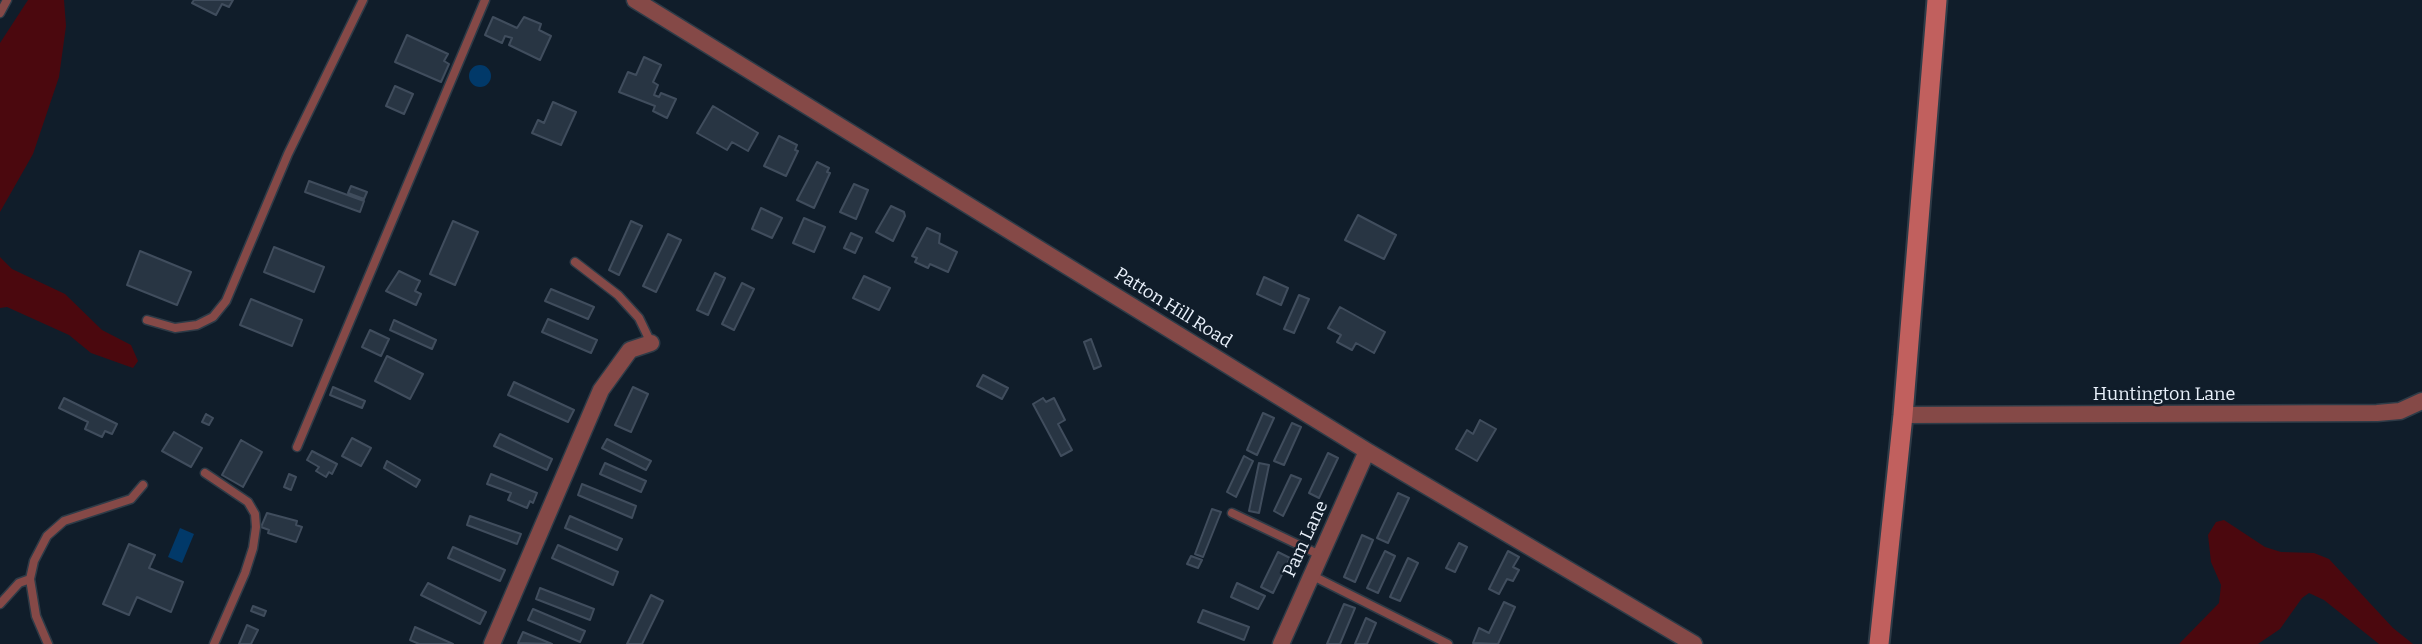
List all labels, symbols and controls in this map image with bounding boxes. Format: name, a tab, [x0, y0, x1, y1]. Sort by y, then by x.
street label: Patton Hill Road	[1110, 263, 1236, 353]
street label: Huntington Lane	[2093, 384, 2235, 406]
street label: Pam Lane	[1279, 497, 1333, 581]

